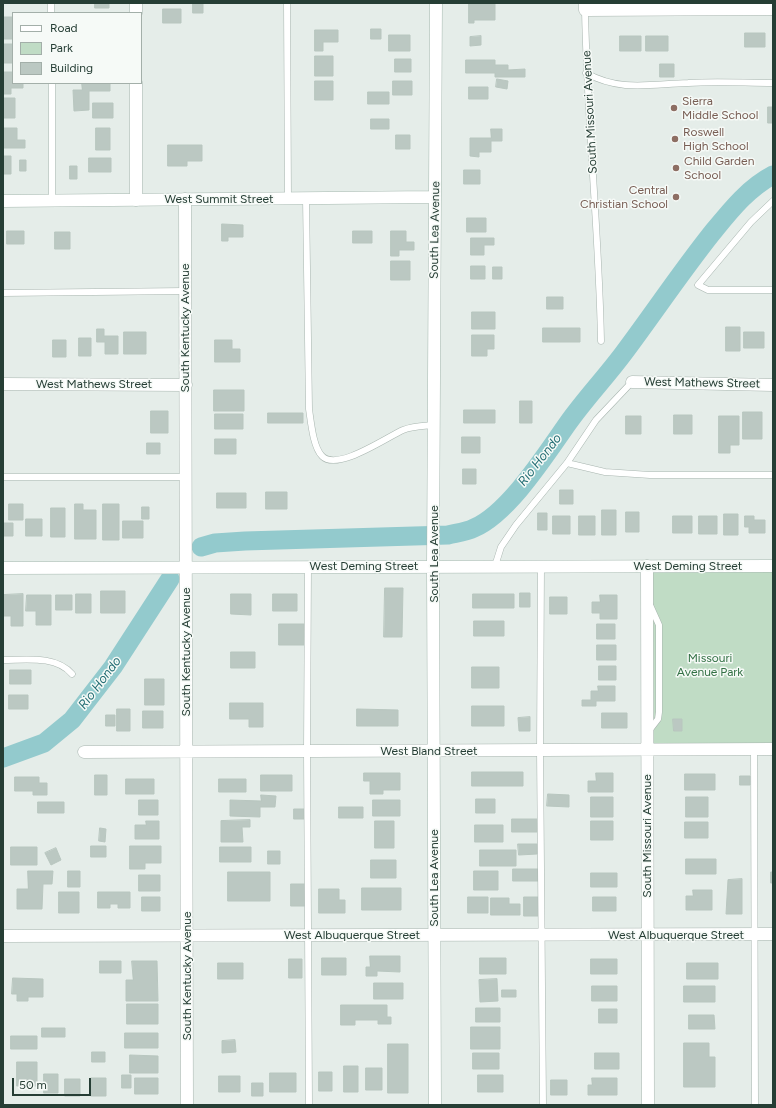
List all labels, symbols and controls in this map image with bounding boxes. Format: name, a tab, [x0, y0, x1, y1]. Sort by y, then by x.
legend	[12, 12, 142, 84]
text: Road	[50, 21, 78, 35]
text: Park	[50, 41, 73, 55]
street label: South Missouri Avenue	[580, 50, 600, 174]
text: Building	[50, 61, 93, 75]
place label: Sierra Middle School	[682, 94, 758, 122]
marker: Sierra Middle School	[669, 103, 679, 113]
place label: Roswell High School	[683, 125, 749, 153]
marker: Roswell High School	[670, 134, 680, 144]
place label: Child Garden School	[684, 154, 754, 182]
marker: Child Garden School	[671, 163, 681, 173]
street label: South Lea Avenue	[427, 181, 443, 279]
place label: Central Christian School	[580, 183, 668, 211]
street label: West Summit Street	[164, 192, 274, 206]
marker: Central Christian School	[671, 192, 681, 202]
street label: South Kentucky Avenue	[178, 263, 192, 393]
street label: West Mathews Street	[644, 375, 760, 391]
street label: West Mathews Street	[36, 377, 152, 391]
water label: Rio Hondo	[515, 431, 565, 489]
street label: South Lea Avenue	[427, 505, 441, 603]
street label: West Deming Street	[310, 559, 418, 573]
street label: West Deming Street	[634, 559, 742, 573]
street label: South Kentucky Avenue	[179, 587, 193, 717]
park label: Missouri Avenue Park	[677, 651, 743, 679]
water label: Rio Hondo	[75, 654, 125, 712]
street label: West Bland Street	[380, 744, 478, 758]
street label: South Missouri Avenue	[640, 774, 654, 898]
street label: South Lea Avenue	[427, 829, 441, 927]
street label: South Kentucky Avenue	[180, 911, 194, 1041]
street label: West Albuquerque Street	[284, 928, 420, 942]
street label: West Albuquerque Street	[608, 928, 744, 942]
scale bar	[14, 1070, 93, 1096]
text: 50 m	[19, 1078, 47, 1092]

